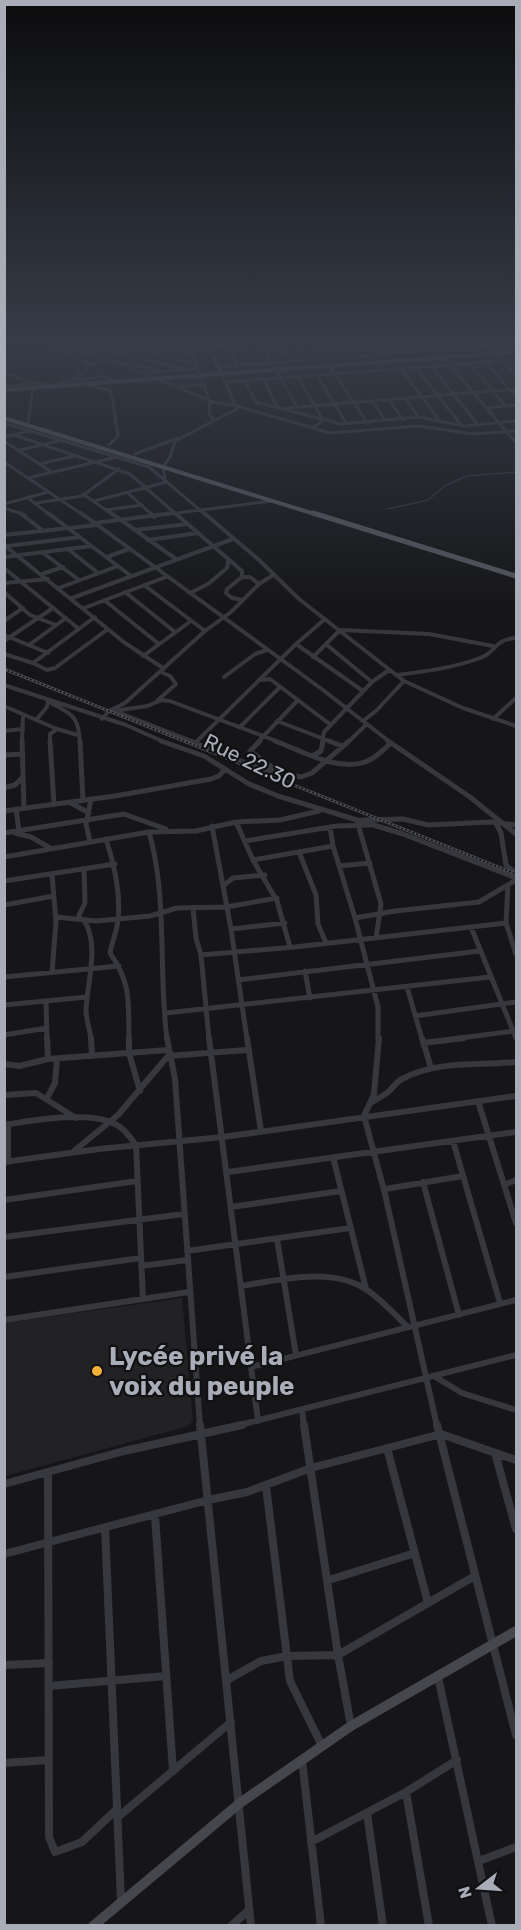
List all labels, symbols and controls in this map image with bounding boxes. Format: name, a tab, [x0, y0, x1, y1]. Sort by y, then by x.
street label: Rue 22.30	[200, 728, 300, 794]
place label: Lycée privé la voix du peuple	[109, 1341, 295, 1402]
marker: Lycée privé la voix du peuple	[90, 1364, 104, 1378]
north arrow	[449, 1858, 509, 1918]
text: N	[454, 1884, 476, 1901]

